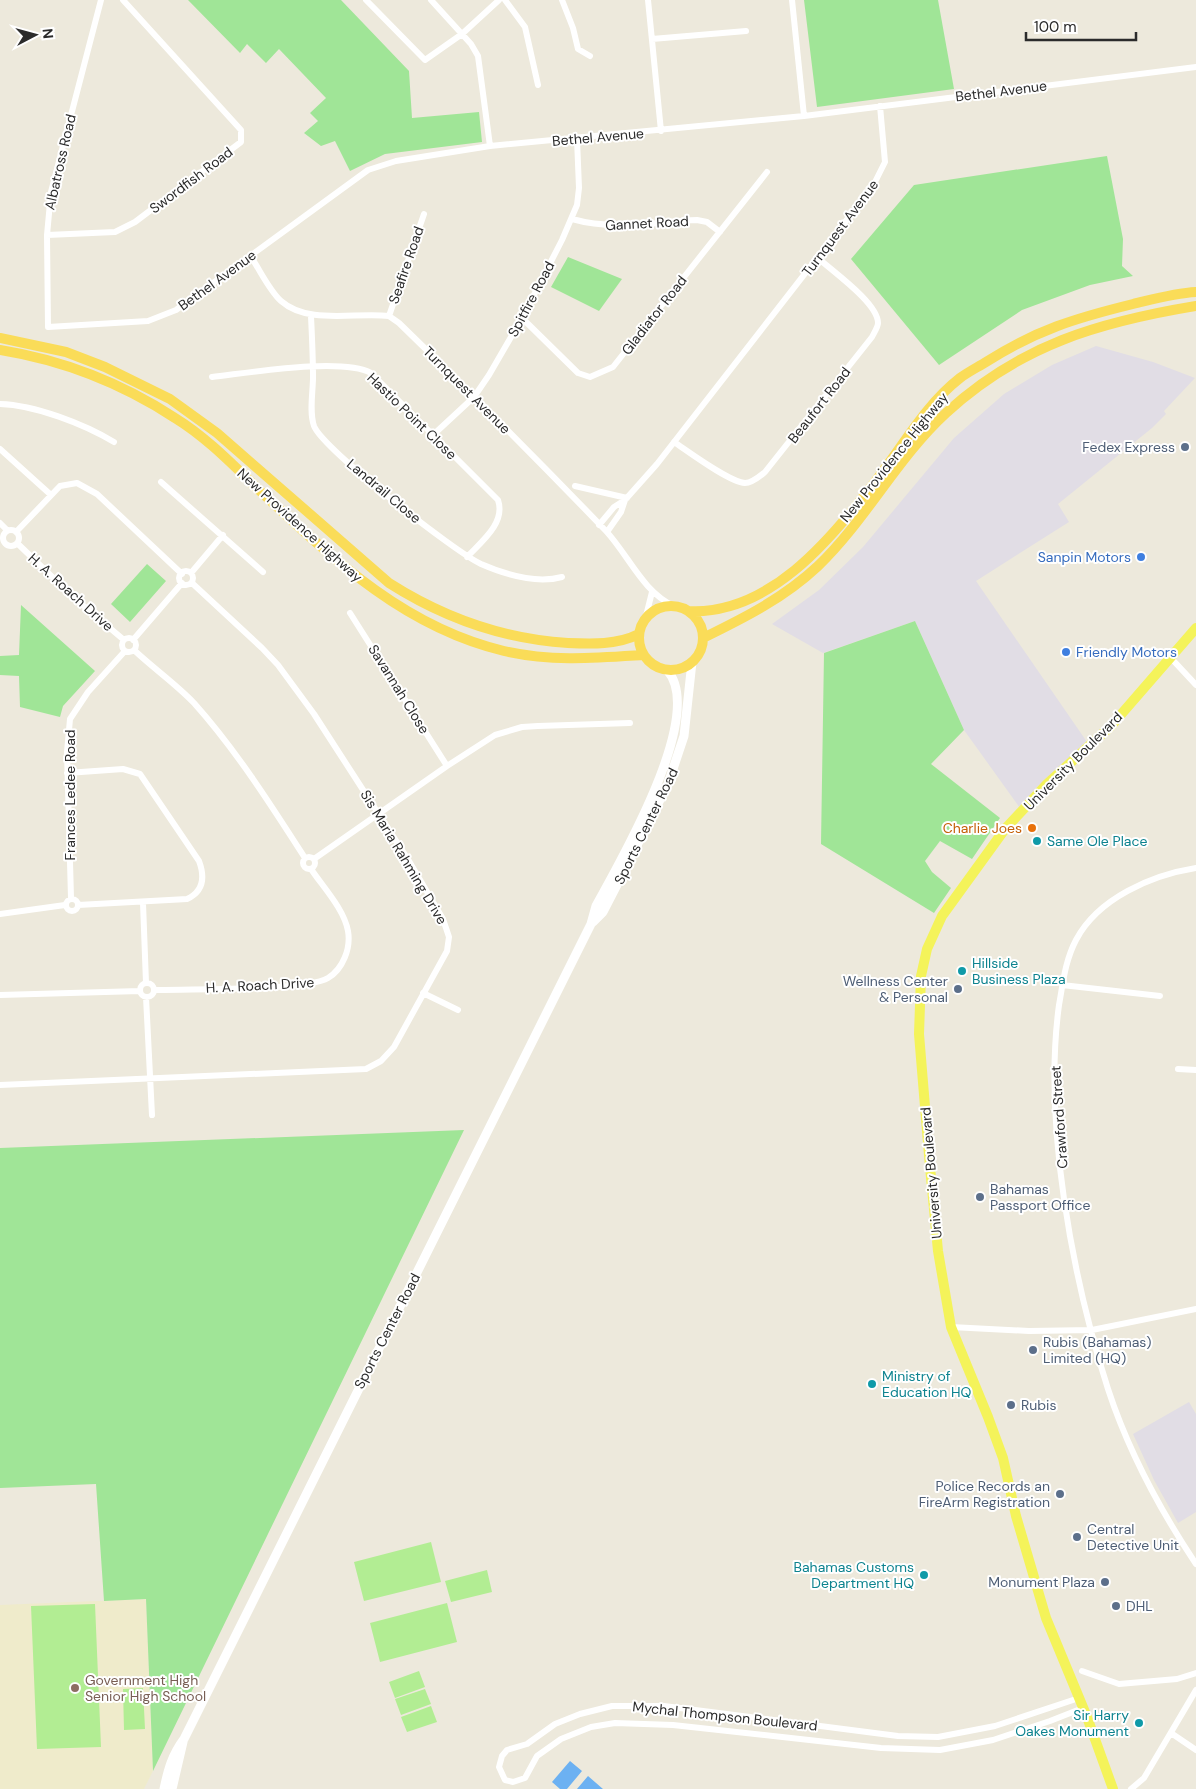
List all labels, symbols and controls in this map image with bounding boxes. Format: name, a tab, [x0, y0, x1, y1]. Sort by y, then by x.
north arrow	[10, 10, 60, 60]
scale bar	[1026, 10, 1136, 42]
text: 100 m	[1034, 17, 1077, 37]
text: N	[38, 28, 57, 40]
street label: Bethel Avenue	[954, 76, 1048, 106]
street label: Albatross Road	[40, 112, 80, 212]
street label: Bethel Avenue	[551, 124, 645, 150]
street label: Swordfish Road	[146, 143, 236, 217]
street label: Turnquest Avenue	[798, 176, 882, 280]
street label: Gannet Road	[605, 212, 689, 234]
street label: Seafire Road	[384, 224, 428, 306]
street label: Bethel Avenue	[174, 246, 260, 314]
street label: Spitfire Road	[504, 258, 558, 340]
street label: Gladiator Road	[617, 272, 691, 358]
street label: Turnquest Avenue	[419, 342, 515, 438]
street label: Beaufort Road	[784, 363, 854, 447]
street label: Hastio Point Close	[363, 369, 461, 463]
street label: New Providence Highway	[836, 388, 952, 526]
place label: Fedex Express	[1082, 438, 1175, 456]
marker: Fedex Express	[1179, 441, 1191, 453]
street label: Landrail Close	[343, 455, 425, 527]
street label: New Providence Highway	[234, 464, 366, 586]
place label: Sanpin Motors	[1038, 548, 1131, 566]
street label: H. A. Roach Drive	[25, 549, 117, 635]
marker: Sanpin Motors	[1135, 551, 1147, 563]
street label: Savannah Close	[364, 641, 434, 737]
place label: Friendly Motors	[1076, 643, 1177, 661]
marker: Friendly Motors	[1060, 646, 1072, 658]
street label: University Boulevard	[1020, 708, 1126, 814]
street label: Frances Ledee Road	[61, 729, 79, 861]
street label: Sports Center Road	[610, 765, 682, 887]
street label: Sis Maria Rahming Drive	[357, 786, 451, 928]
place label: Charlie Joes	[943, 819, 1022, 837]
marker: Charlie Joes	[1026, 822, 1038, 834]
place label: Same Ole Place	[1047, 832, 1147, 850]
marker: Same Ole Place	[1031, 835, 1043, 847]
place label: Hillside Business Plaza	[972, 954, 1066, 988]
marker: Hillside Business Plaza	[956, 965, 968, 977]
place label: Wellness Center & Personal	[843, 972, 948, 1006]
street label: H. A. Roach Drive	[205, 973, 315, 997]
marker: Wellness Center & Personal	[952, 983, 964, 995]
street label: Crawford Street	[1046, 1065, 1072, 1169]
street label: University Boulevard	[916, 1106, 946, 1240]
place label: Bahamas Passport Office	[990, 1180, 1090, 1214]
marker: Bahamas Passport Office	[974, 1191, 986, 1203]
street label: Sports Center Road	[350, 1270, 424, 1392]
place label: Rubis (Bahamas) Limited (HQ)	[1043, 1333, 1151, 1367]
marker: Rubis (Bahamas) Limited (HQ)	[1027, 1344, 1039, 1356]
place label: Ministry of Education HQ	[882, 1367, 972, 1401]
marker: Ministry of Education HQ	[866, 1378, 878, 1390]
place label: Rubis	[1021, 1396, 1057, 1414]
marker: Rubis	[1005, 1399, 1017, 1411]
place label: Police Records an FireArm Registration	[919, 1477, 1050, 1511]
marker: Police Records an FireArm Registration	[1054, 1488, 1066, 1500]
place label: Central Detective Unit	[1087, 1520, 1179, 1554]
marker: Central Detective Unit	[1071, 1531, 1083, 1543]
place label: Bahamas Customs Department HQ	[794, 1558, 914, 1592]
marker: Bahamas Customs Department HQ	[918, 1569, 930, 1581]
place label: Monument Plaza	[988, 1573, 1095, 1591]
marker: Monument Plaza	[1099, 1576, 1111, 1588]
place label: DHL	[1126, 1597, 1153, 1615]
marker: DHL	[1110, 1600, 1122, 1612]
place label: Government High Senior High School	[85, 1671, 206, 1705]
marker: Government High Senior High School	[69, 1682, 81, 1694]
street label: Mychal Thompson Boulevard	[632, 1697, 818, 1735]
place label: Sir Harry Oakes Monument	[1015, 1706, 1129, 1740]
marker: Sir Harry Oakes Monument	[1133, 1717, 1145, 1729]

